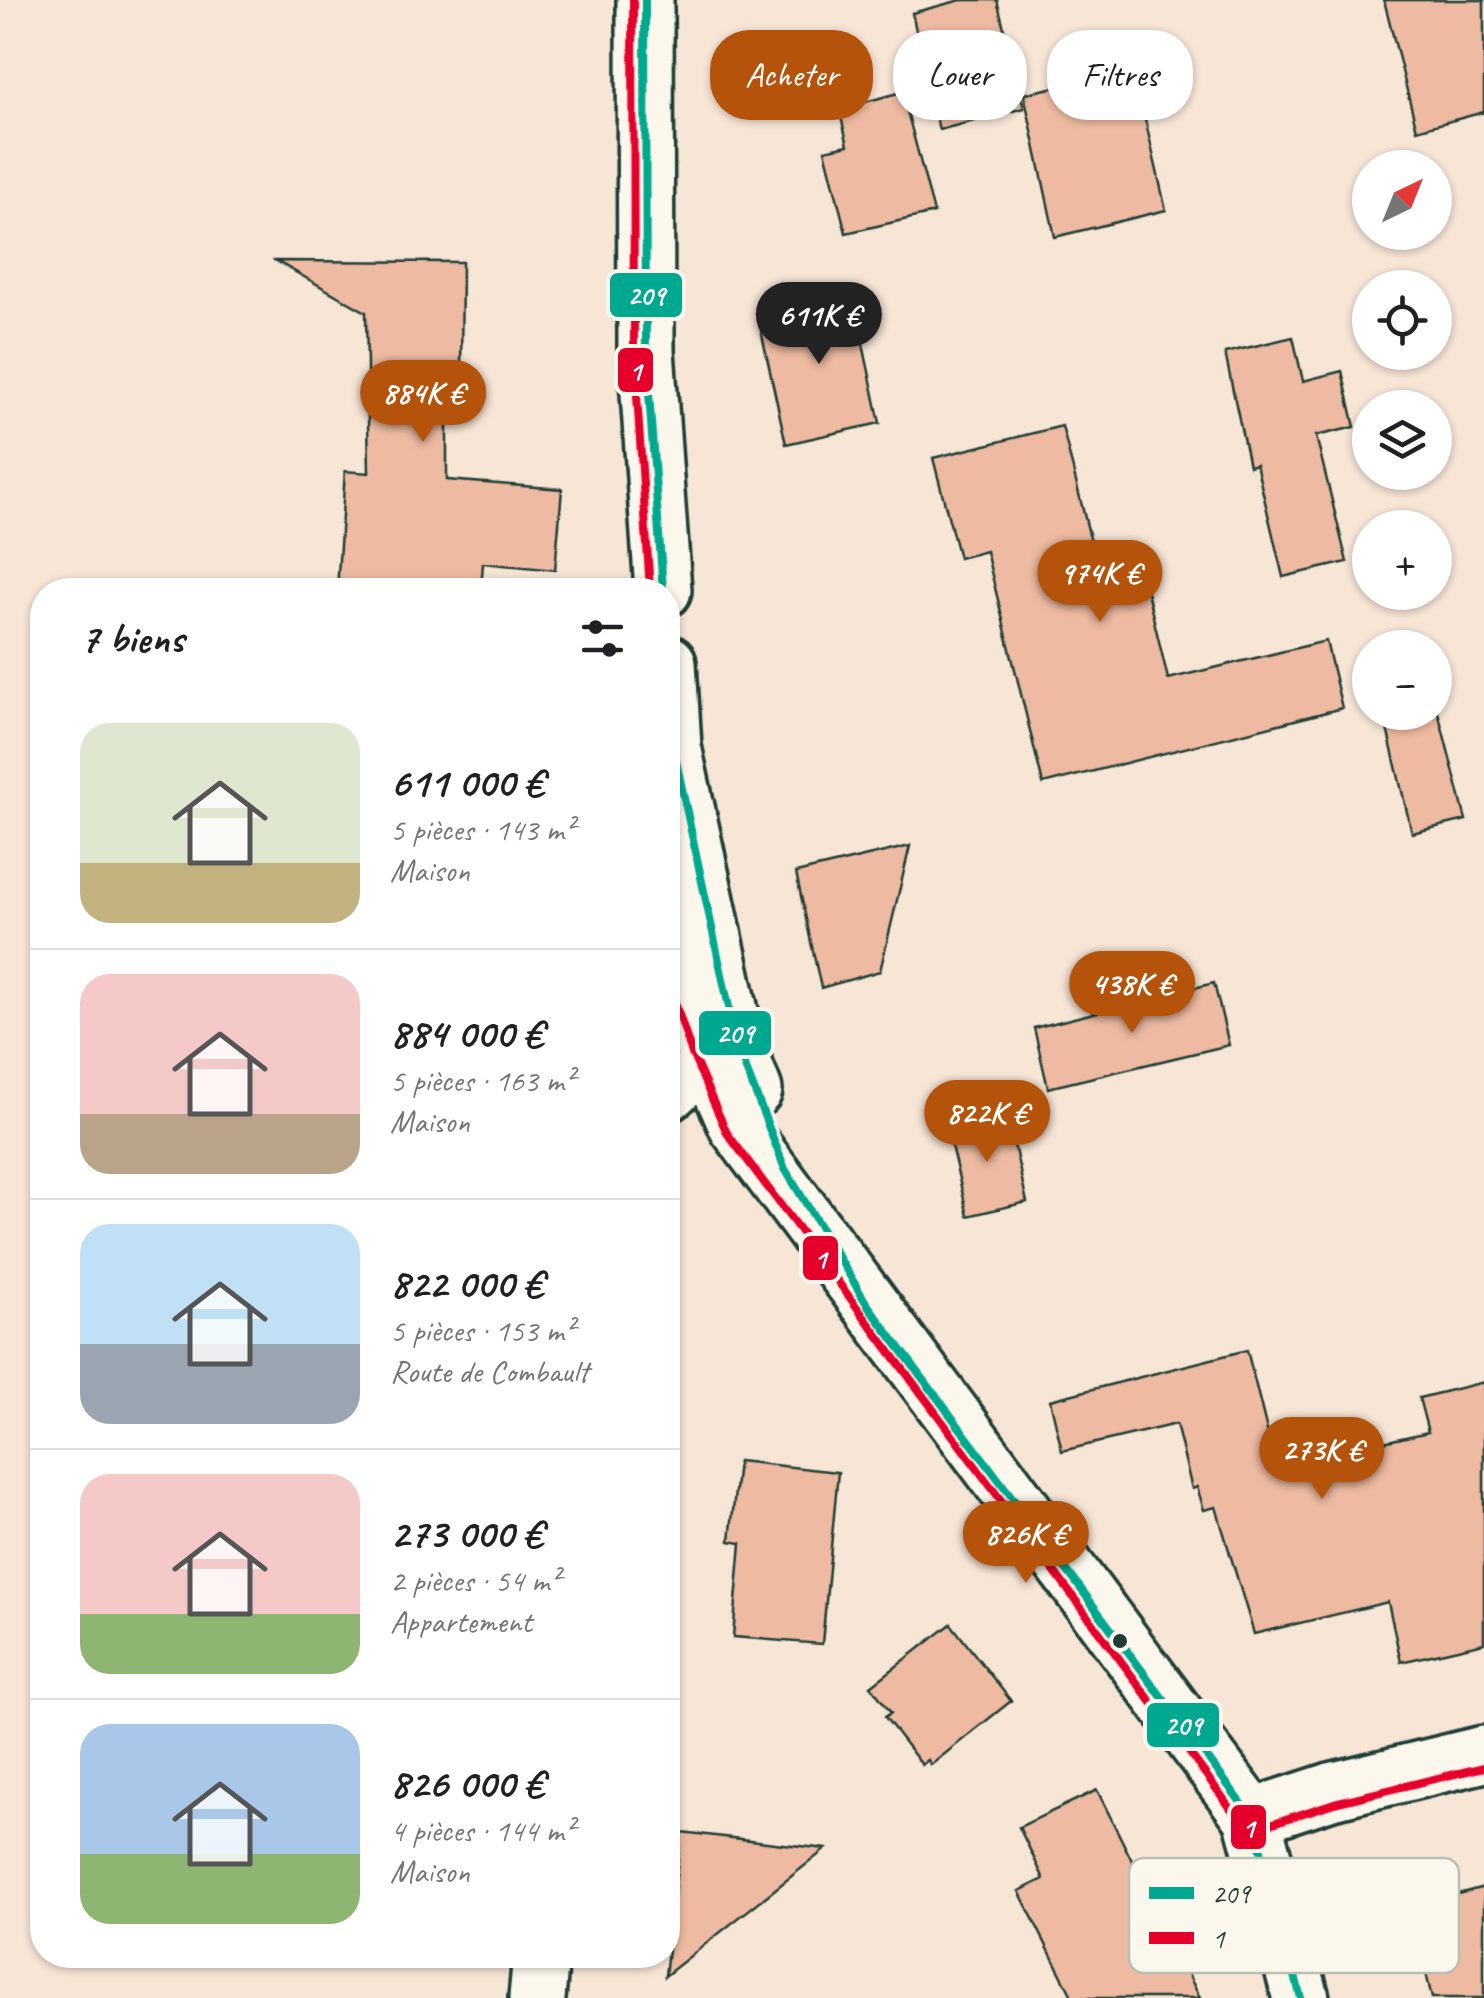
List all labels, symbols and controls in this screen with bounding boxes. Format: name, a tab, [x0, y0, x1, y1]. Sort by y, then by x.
chip: Acheter	[710, 30, 873, 120]
chip: Louer	[893, 30, 1027, 120]
chip: Filtres	[1047, 30, 1193, 120]
north arrow	[1352, 150, 1452, 250]
map controls	[1352, 150, 1452, 730]
button: locate	[1352, 270, 1452, 370]
line badge: 209	[608, 271, 684, 319]
text: 209	[627, 278, 668, 313]
pin: 611K €	[738, 282, 900, 367]
text: 611K €	[778, 294, 860, 335]
line badge: 1	[616, 346, 655, 394]
text: 1	[629, 353, 645, 388]
pin: 884K €	[342, 360, 504, 445]
text: 884K €	[382, 372, 464, 413]
button: layers	[1352, 390, 1452, 490]
button: +	[1352, 510, 1452, 610]
pin: 974K €	[1019, 540, 1181, 625]
text: 974K €	[1059, 552, 1141, 593]
icon: filters	[575, 611, 630, 666]
text: 7 biens	[80, 612, 184, 665]
button: −	[1352, 630, 1452, 730]
text: 611 000 €	[390, 756, 544, 809]
icon: home	[160, 763, 280, 883]
text: 5 pièces · 143 m²	[390, 809, 574, 850]
text: Maison	[390, 850, 470, 891]
pin: 438K €	[1051, 951, 1213, 1036]
text: 438K €	[1091, 963, 1173, 1004]
text: 884 000 €	[390, 1007, 543, 1060]
line badge: 209	[697, 1009, 773, 1057]
icon: home	[160, 1014, 280, 1134]
text: 209	[716, 1016, 757, 1051]
text: 5 pièces · 163 m²	[390, 1060, 574, 1101]
pin: 822K €	[906, 1080, 1068, 1165]
text: 822K €	[946, 1092, 1028, 1133]
text: Maison	[390, 1101, 470, 1142]
line badge: 1	[801, 1234, 840, 1282]
text: 1	[814, 1241, 830, 1276]
text: 822 000 €	[390, 1257, 543, 1310]
icon: home	[160, 1264, 280, 1384]
text: 5 pièces · 153 m²	[390, 1310, 574, 1351]
text: Route de Combault	[390, 1351, 589, 1392]
pin: 273K €	[1241, 1417, 1403, 1502]
text: 273K €	[1281, 1429, 1363, 1470]
pin: 826K €	[945, 1501, 1107, 1586]
text: 273 000 €	[390, 1507, 542, 1560]
text: 826K €	[985, 1513, 1067, 1554]
icon: home	[160, 1514, 280, 1634]
text: 2 pièces · 54 m²	[390, 1560, 559, 1601]
text: Appartement	[390, 1601, 532, 1642]
unlabelled marker	[1110, 1631, 1130, 1651]
line badge: 209	[1145, 1701, 1221, 1749]
text: 209	[1164, 1708, 1205, 1743]
text: 826 000 €	[390, 1757, 544, 1810]
icon: home	[160, 1764, 280, 1884]
line badge: 1	[1229, 1803, 1268, 1851]
text: 4 pièces · 144 m²	[390, 1810, 574, 1851]
text: 1	[1242, 1810, 1258, 1845]
text: Maison	[390, 1851, 470, 1892]
legend	[1129, 1858, 1459, 1973]
text: 209	[1212, 1876, 1252, 1911]
text: 1	[1212, 1921, 1226, 1956]

